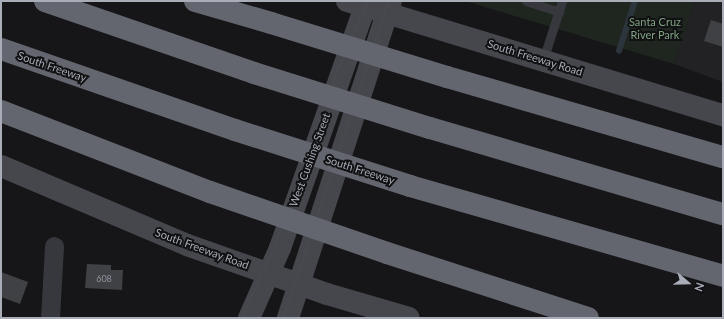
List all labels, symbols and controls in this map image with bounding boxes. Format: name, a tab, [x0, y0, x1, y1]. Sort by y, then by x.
park label: Santa Cruz River Park	[629, 16, 681, 42]
street label: South Freeway Road	[486, 37, 584, 79]
street label: South Freeway	[16, 49, 88, 85]
street label: West Cushing Street	[287, 111, 333, 209]
street label: South Freeway	[324, 153, 396, 187]
street label: South Freeway Road	[153, 226, 251, 272]
north arrow	[668, 263, 708, 303]
house number: 608	[96, 274, 112, 284]
text: N	[692, 281, 707, 293]

